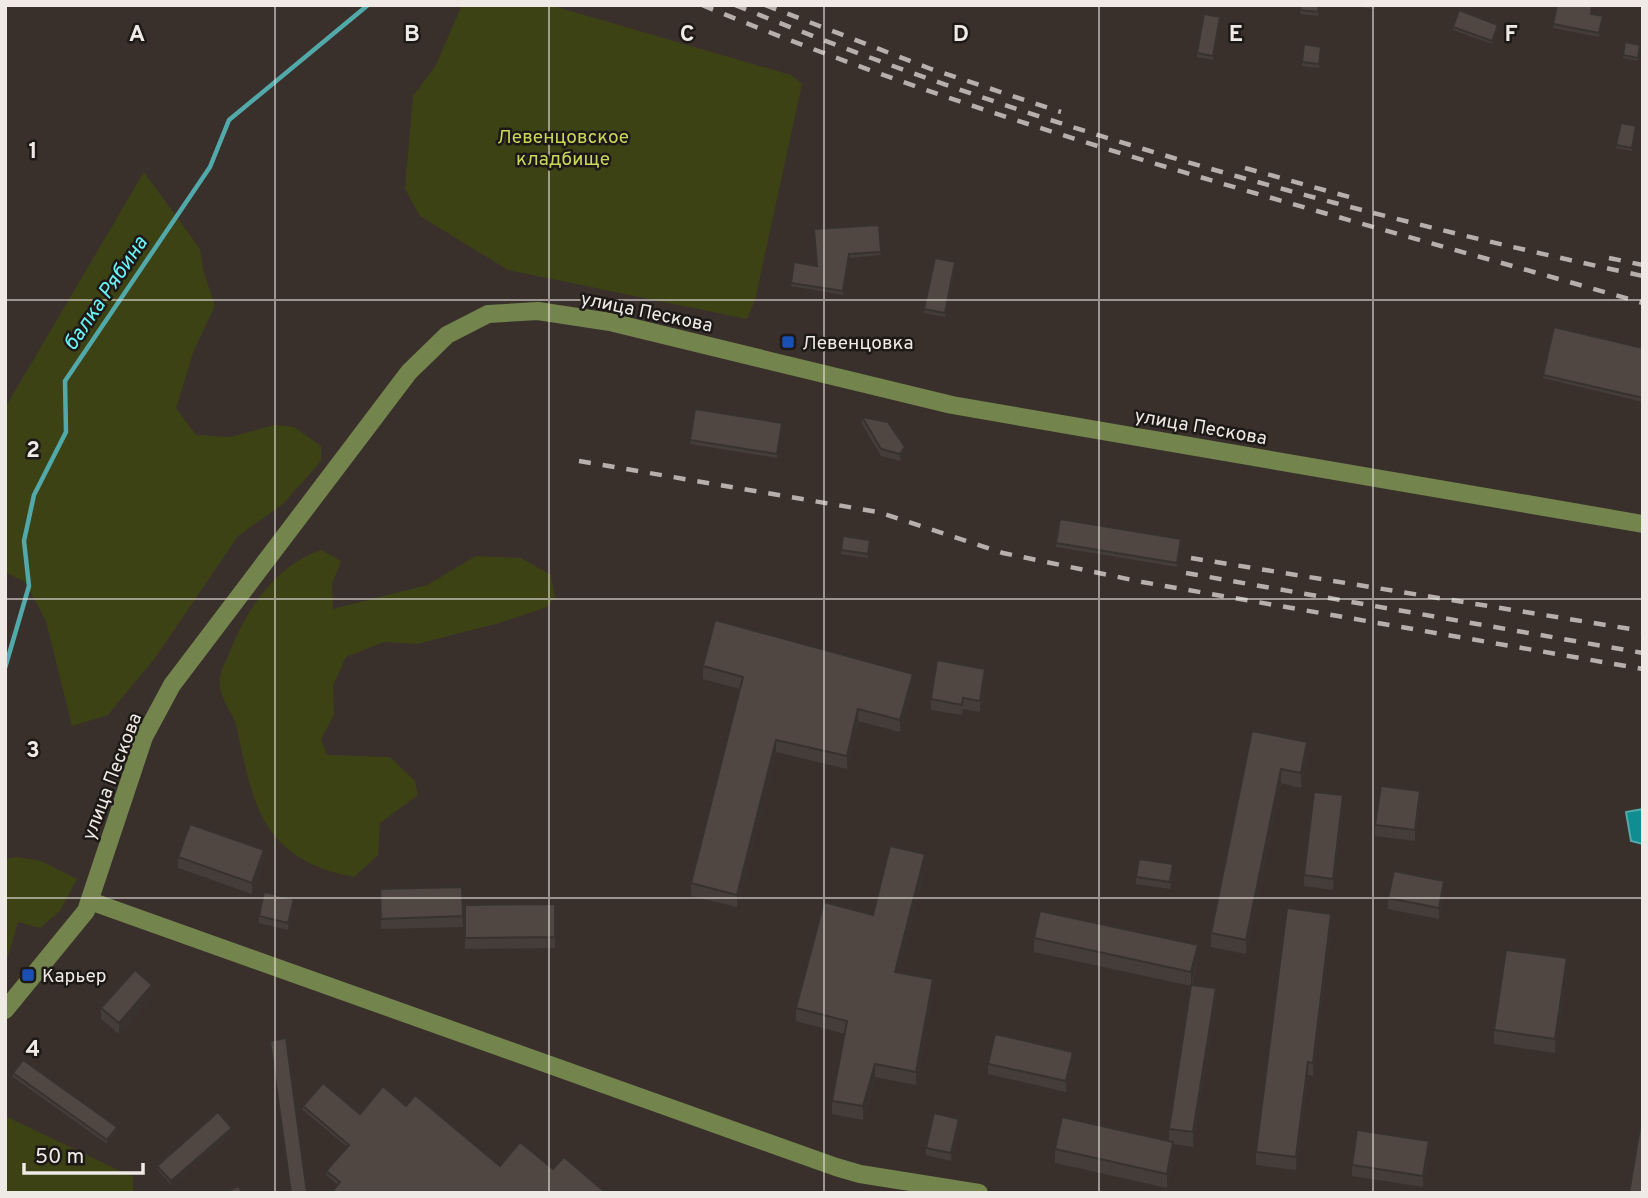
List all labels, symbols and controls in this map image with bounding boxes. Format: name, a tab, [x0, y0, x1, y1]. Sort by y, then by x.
text: A	[129, 21, 145, 50]
text: B	[404, 21, 420, 50]
text: C	[680, 21, 694, 50]
text: D	[953, 21, 969, 50]
text: E	[1229, 21, 1243, 50]
text: F	[1504, 21, 1518, 50]
park label: Левенцовское кладбище	[497, 126, 629, 172]
text: 1	[28, 138, 38, 167]
water label: балка Рябина	[58, 231, 155, 356]
street label: улица Пескова	[578, 287, 715, 339]
place label: Левенцовка	[802, 332, 913, 356]
marker: Левенцовка	[780, 334, 796, 350]
street label: улица Пескова	[1132, 404, 1269, 451]
text: 2	[26, 437, 40, 466]
street label: улица Пескова	[78, 710, 148, 844]
text: 3	[26, 737, 40, 766]
place label: Карьер	[42, 965, 106, 989]
marker: Карьер	[20, 967, 36, 983]
text: 4	[26, 1036, 40, 1065]
scale bar	[24, 1132, 144, 1176]
text: 50 m	[35, 1144, 84, 1171]

